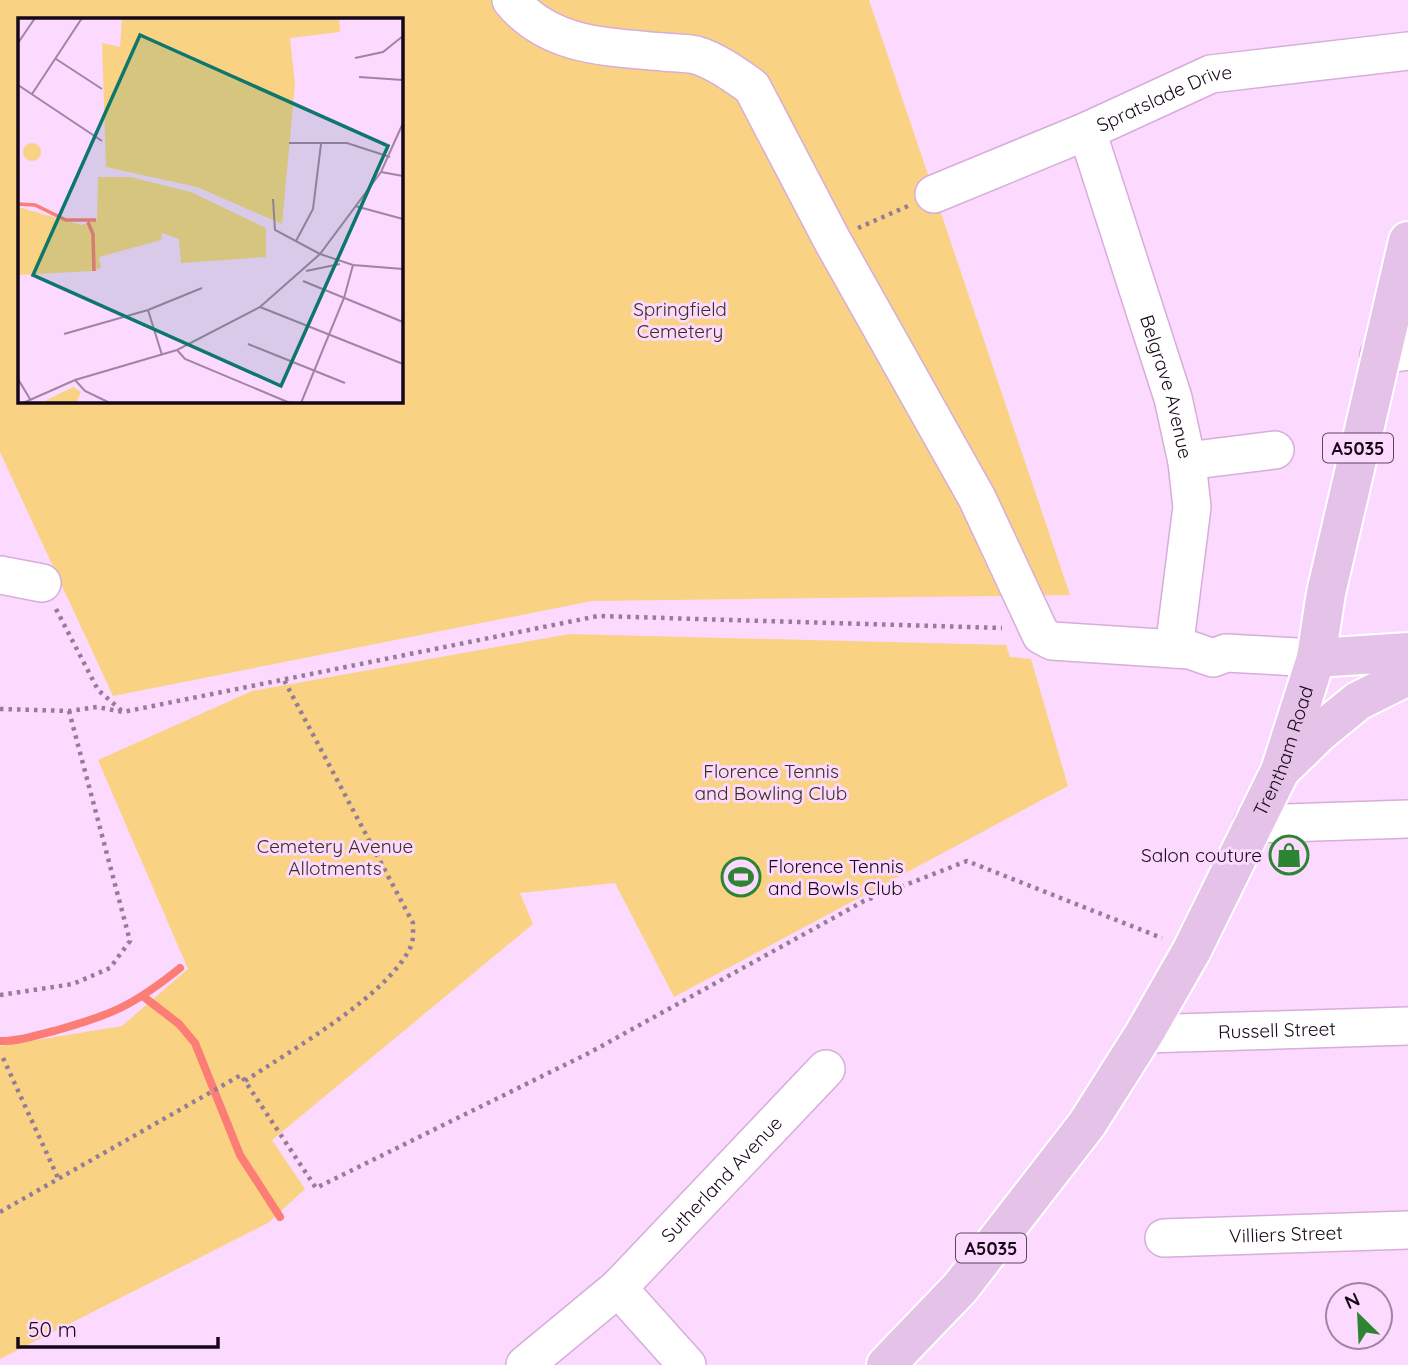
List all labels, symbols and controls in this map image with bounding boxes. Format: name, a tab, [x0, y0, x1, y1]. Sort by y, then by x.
inset map	[18, 18, 402, 402]
street label: Spratslade Drive	[1093, 60, 1233, 137]
park label: Springfield Cemetery	[633, 297, 727, 343]
street label: Belgrave Avenue	[1135, 312, 1198, 461]
road number: A5035	[1323, 434, 1393, 462]
street label: Trentham Road	[1248, 683, 1318, 820]
park label: Florence Tennis and Bowling Club	[695, 759, 847, 805]
park label: Cemetery Avenue Allotments	[257, 834, 413, 880]
shop icon: Salon couture	[1268, 834, 1310, 876]
place label: Salon couture	[1141, 843, 1262, 867]
place label: Florence Tennis and Bowls Club	[768, 854, 904, 900]
sports icon: Florence Tennis and Bowls Club	[720, 856, 762, 898]
street label: Russell Street	[1218, 1016, 1336, 1044]
street label: Sutherland Avenue	[656, 1111, 787, 1247]
street label: Villiers Street	[1229, 1220, 1343, 1248]
road number: A5035	[956, 1233, 1026, 1262]
north arrow	[1324, 1281, 1394, 1351]
text: N	[1341, 1287, 1363, 1314]
scale bar	[18, 1306, 217, 1350]
text: 50 m	[28, 1316, 77, 1342]

